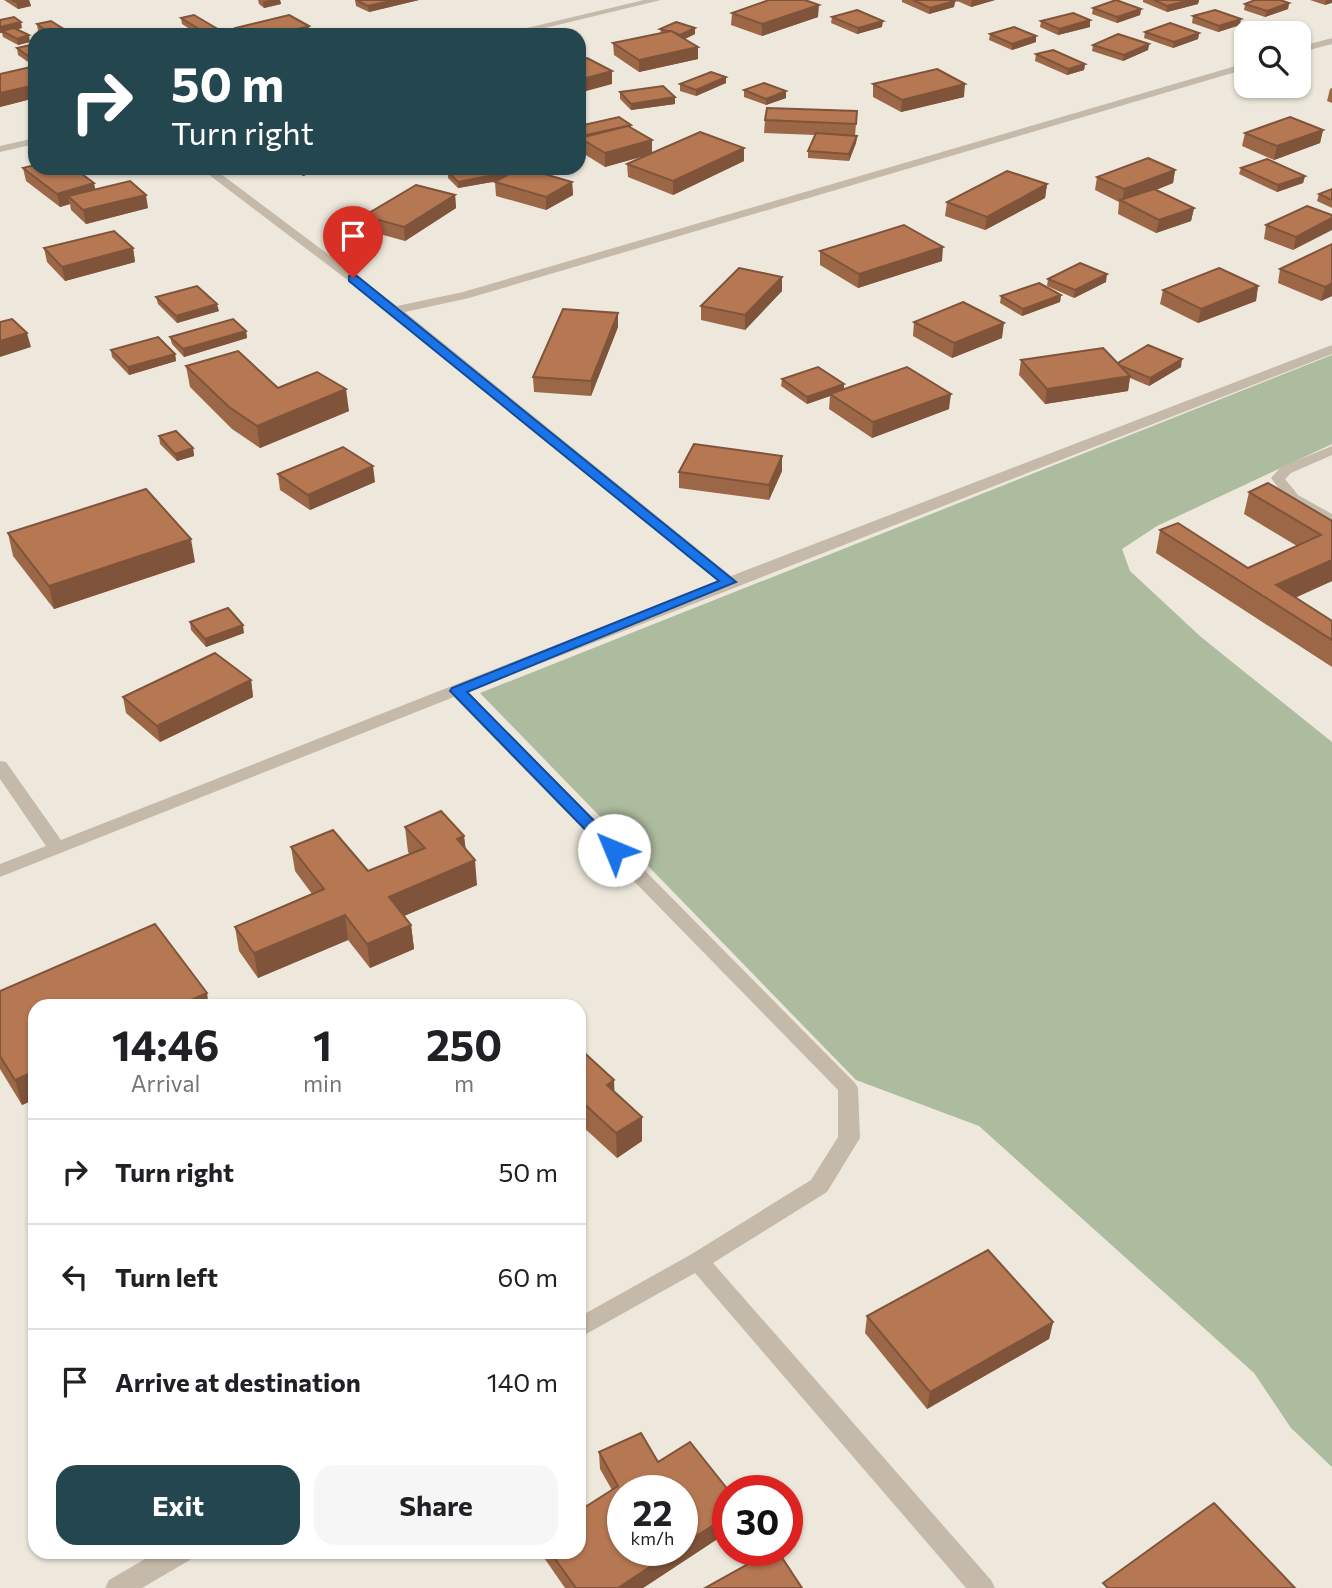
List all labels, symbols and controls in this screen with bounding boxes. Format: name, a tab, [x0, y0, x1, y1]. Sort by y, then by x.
map controls	[1234, 21, 1311, 98]
button: search	[1234, 21, 1311, 98]
text: 50 m	[171, 52, 284, 112]
icon: right	[56, 56, 147, 147]
text: Turn right	[171, 112, 314, 152]
pin	[323, 206, 383, 278]
icon: arrive	[334, 217, 372, 255]
position arrow	[577, 813, 651, 887]
text: 14:46	[112, 1018, 219, 1070]
text: 1	[313, 1018, 332, 1070]
text: 250	[426, 1018, 502, 1070]
text: Arrival	[131, 1069, 200, 1097]
text: min	[303, 1069, 342, 1097]
text: m	[454, 1069, 474, 1097]
icon: right	[56, 1153, 94, 1191]
text: Turn right	[115, 1156, 234, 1187]
text: 50 m	[498, 1156, 558, 1187]
icon: left	[56, 1258, 94, 1296]
text: Turn left	[115, 1261, 218, 1292]
text: 60 m	[498, 1261, 558, 1292]
icon: arrive	[56, 1363, 94, 1401]
text: Arrive at destination	[115, 1366, 361, 1397]
text: 140 m	[487, 1366, 558, 1397]
button: Exit	[56, 1465, 300, 1545]
button: Share	[314, 1465, 558, 1545]
speed limit sign: 30	[712, 1475, 803, 1566]
text: 22	[633, 1490, 672, 1533]
text: km/h	[631, 1527, 674, 1549]

